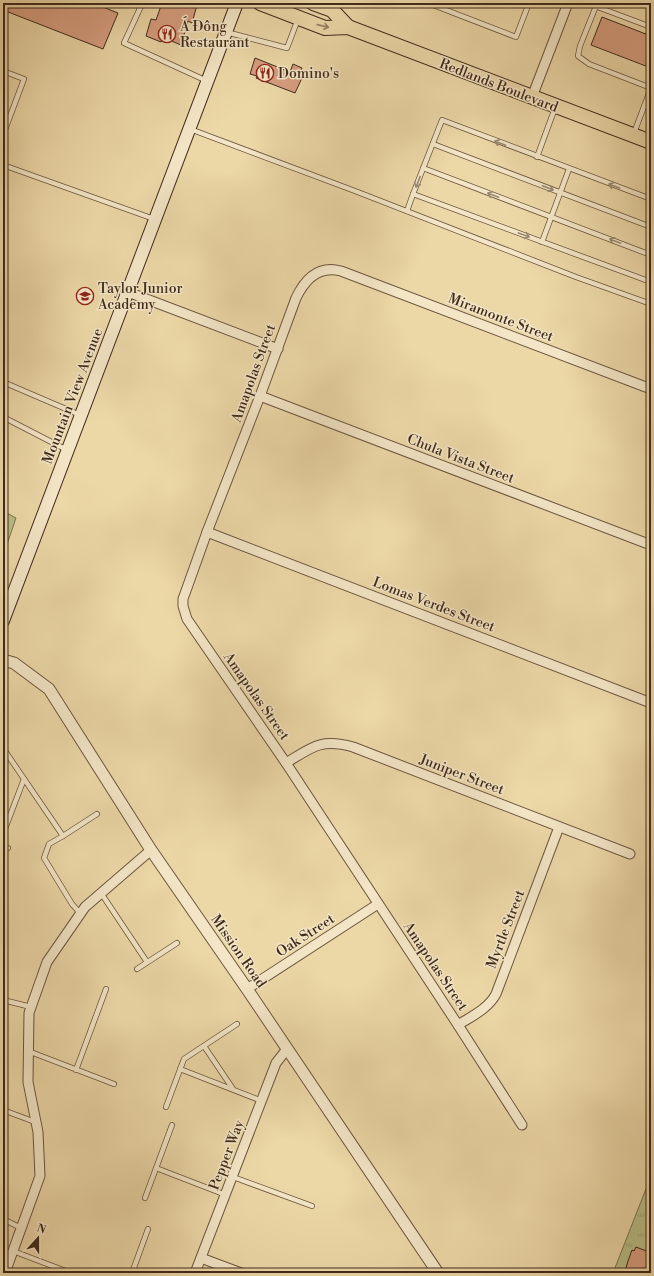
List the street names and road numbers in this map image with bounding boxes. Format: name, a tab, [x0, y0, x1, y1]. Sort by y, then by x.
street label: Redlands Boulevard	[437, 55, 561, 117]
street label: Miramonte Street	[445, 290, 556, 346]
street label: Amapolas Street	[227, 322, 280, 426]
street label: Mountain View Avenue	[39, 326, 107, 467]
street label: Chula Vista Street	[405, 430, 517, 488]
street label: Lomas Verdes Street	[370, 573, 497, 637]
street label: Amapolas Street	[219, 648, 293, 744]
street label: Juniper Street	[416, 750, 506, 799]
street label: Myrtle Street	[483, 887, 529, 971]
street label: Oak Street	[273, 910, 338, 961]
street label: Mission Road	[206, 911, 270, 992]
street label: Amapolas Street	[398, 918, 472, 1014]
street label: Pepper Way	[205, 1118, 249, 1193]

